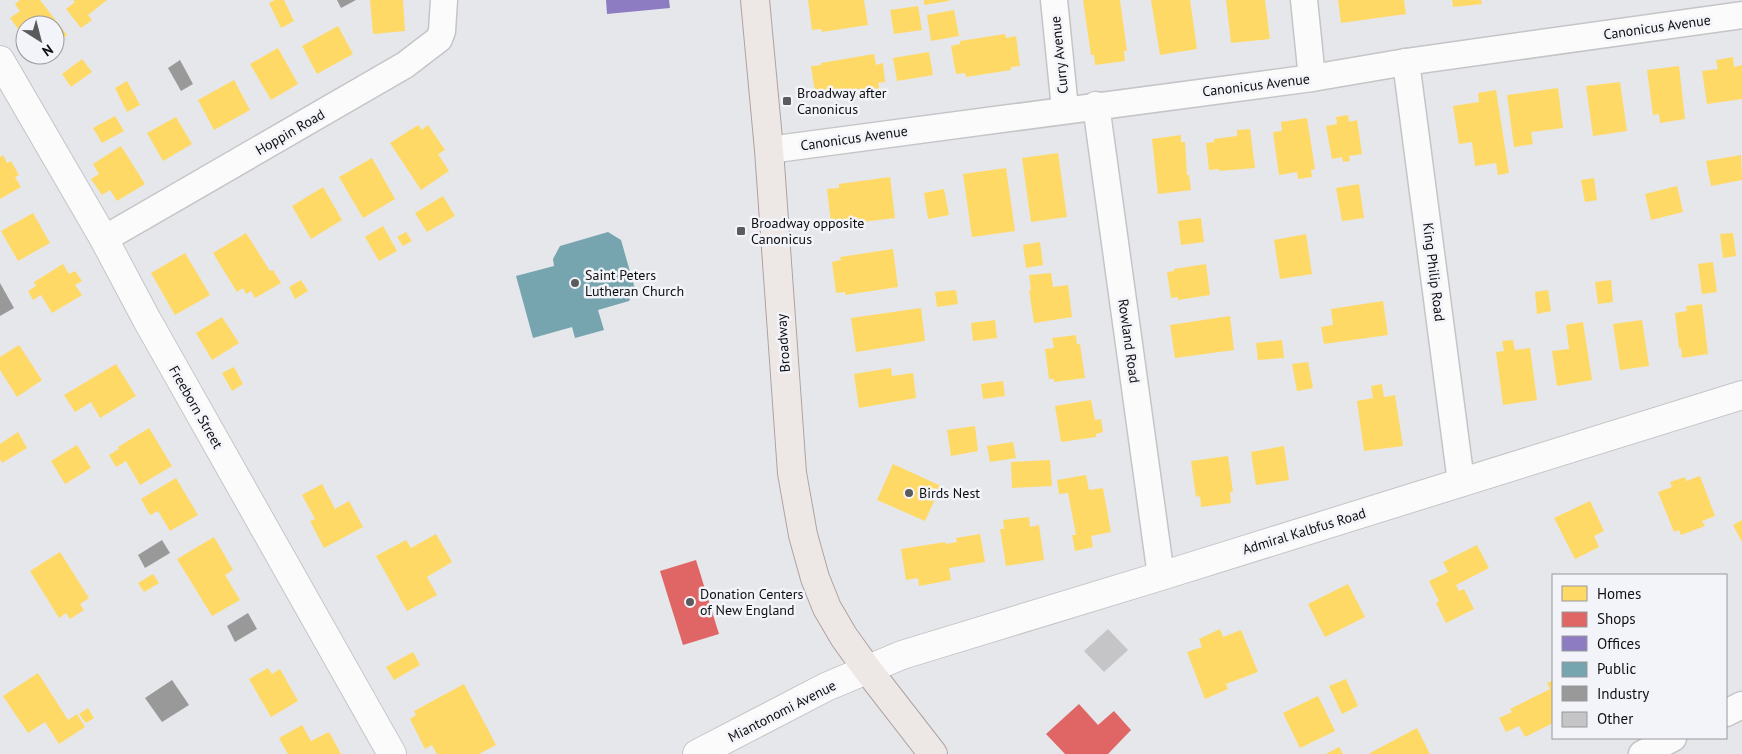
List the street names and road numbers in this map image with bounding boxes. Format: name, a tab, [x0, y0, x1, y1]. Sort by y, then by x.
street label: Canonicus Avenue	[1602, 11, 1712, 43]
street label: Curry Avenue	[1046, 15, 1072, 95]
street label: Canonicus Avenue	[1201, 69, 1311, 101]
street label: Hoppin Road	[252, 105, 328, 159]
street label: Canonicus Avenue	[799, 122, 909, 154]
street label: King Philip Road	[1419, 222, 1449, 322]
street label: Rowland Road	[1114, 298, 1144, 384]
street label: Broadway	[772, 313, 794, 373]
street label: Freeborn Street	[165, 362, 227, 452]
street label: Admiral Kalbfus Road	[1240, 504, 1368, 558]
street label: Miantonomi Avenue	[725, 676, 839, 746]

